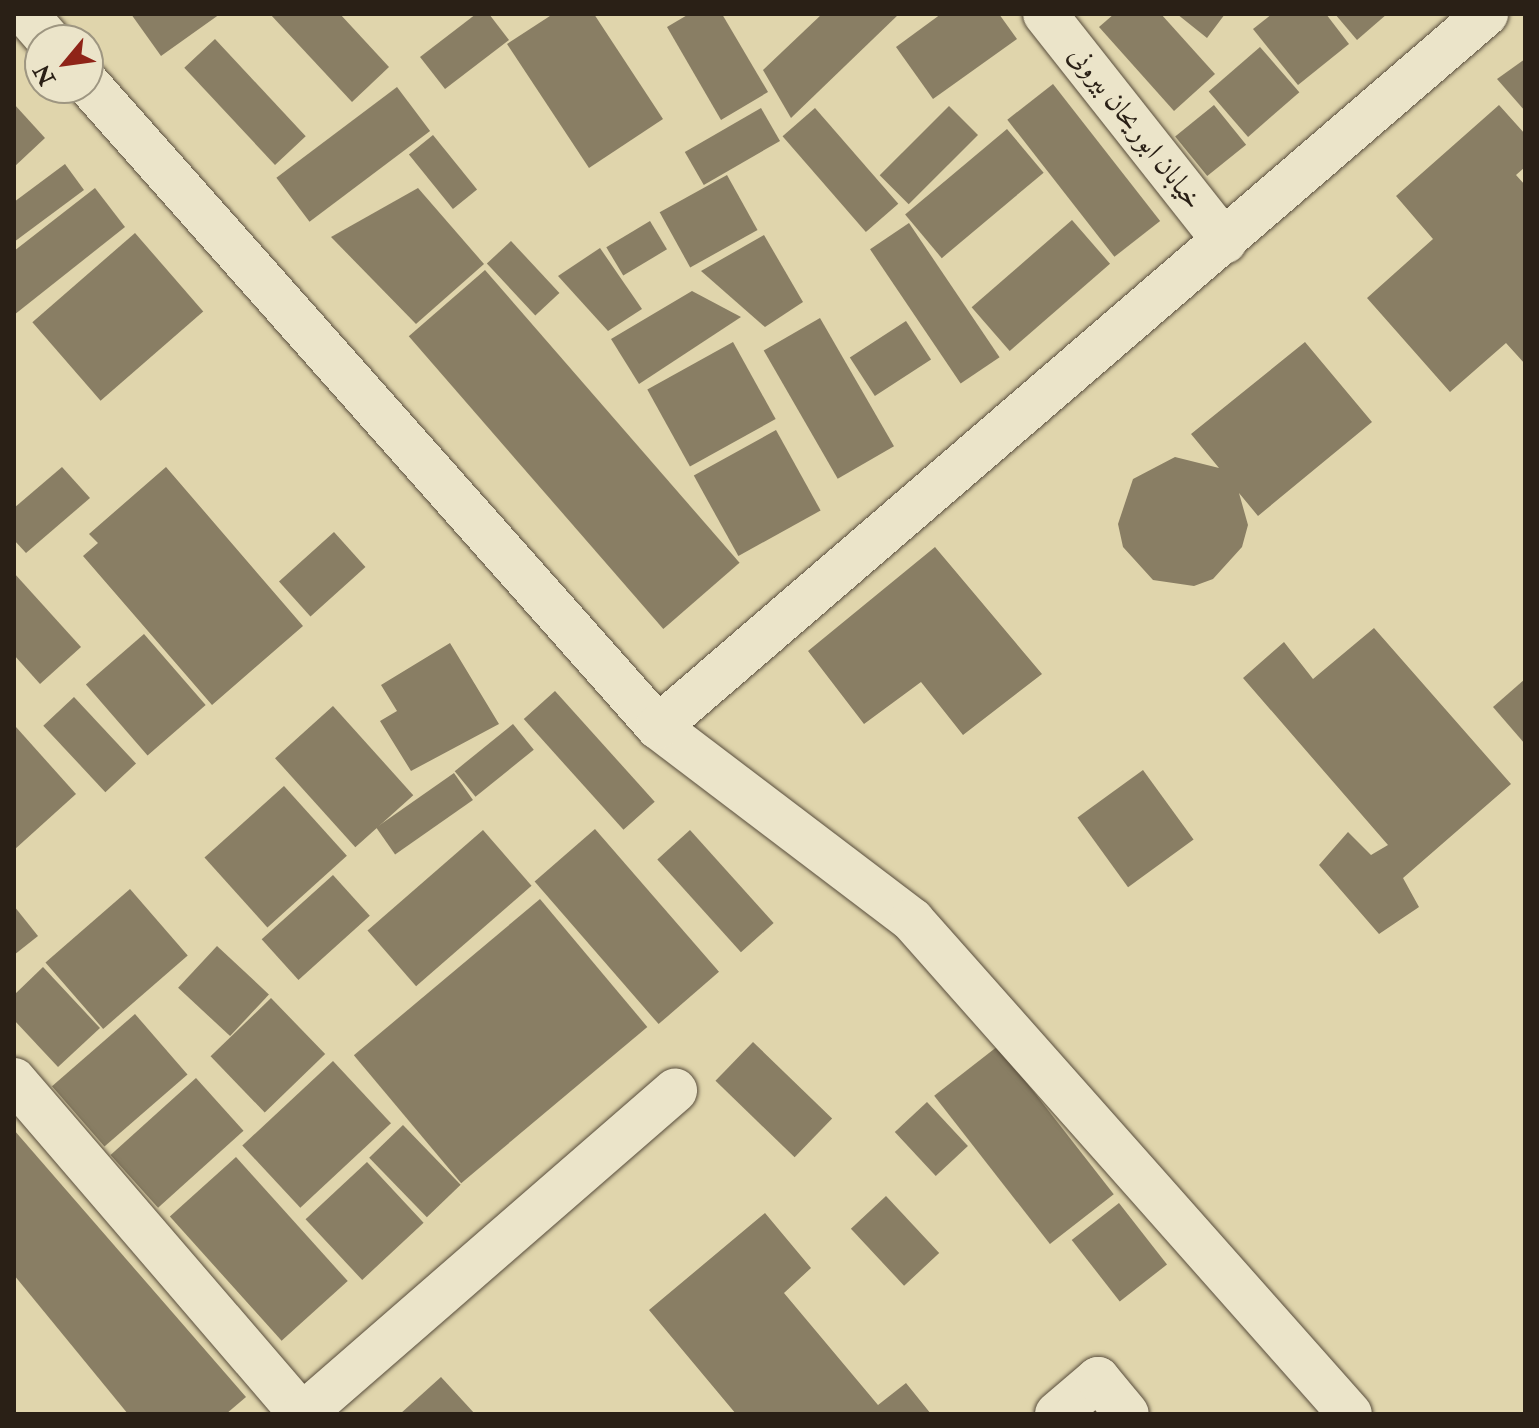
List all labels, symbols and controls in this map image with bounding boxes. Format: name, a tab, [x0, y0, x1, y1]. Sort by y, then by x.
north arrow	[24, 24, 104, 104]
street label: خیابان ابوریحان بیرونی	[1061, 39, 1209, 217]
text: N	[28, 59, 62, 90]

